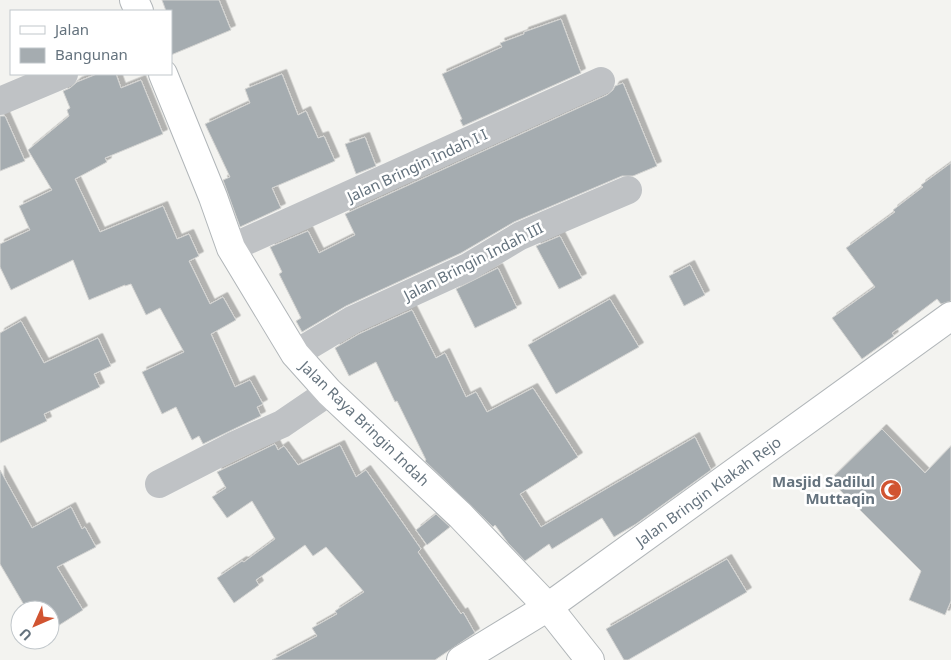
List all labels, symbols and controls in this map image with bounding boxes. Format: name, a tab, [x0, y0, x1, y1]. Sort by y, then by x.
legend	[10, 10, 172, 75]
text: Jalan	[53, 19, 89, 39]
text: Bangunan	[55, 44, 128, 64]
street label: Jalan Bringin Indah I I	[342, 124, 490, 207]
street label: Jalan Bringin Indah III	[398, 217, 546, 306]
street label: Jalan Raya Bringin Indah	[295, 355, 434, 490]
street label: Jalan Bringin Klakah Rejo	[630, 431, 785, 552]
place label: Masjid Sadilul Muttaqin	[772, 471, 875, 508]
mosque icon: Masjid Sadilul Muttaqin	[879, 478, 903, 502]
north arrow	[10, 600, 60, 650]
text: U	[15, 624, 36, 645]

